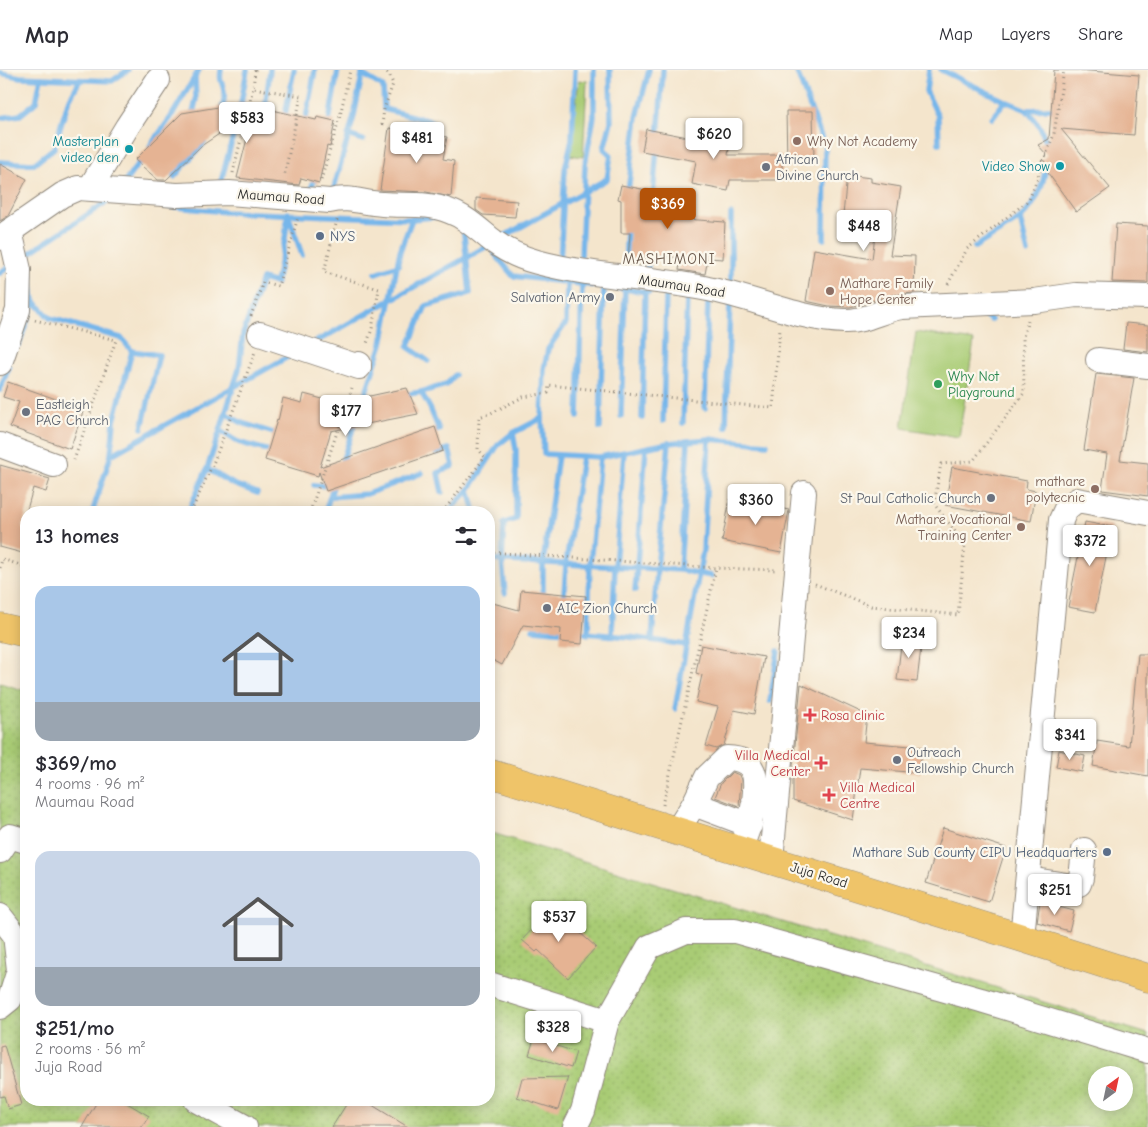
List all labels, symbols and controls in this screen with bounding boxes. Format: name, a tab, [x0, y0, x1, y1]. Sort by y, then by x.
text: Map	[25, 21, 69, 49]
text: Map	[939, 24, 973, 45]
text: Layers	[1001, 24, 1050, 45]
text: Share	[1078, 24, 1123, 45]
pin: $583	[217, 102, 277, 144]
text: $583	[230, 109, 264, 127]
pin: $620	[684, 118, 744, 160]
pin: $481	[387, 122, 447, 164]
text: $620	[696, 125, 732, 143]
text: $481	[401, 129, 433, 147]
place label: Masterplan video den	[53, 133, 119, 166]
place label: Why Not Academy	[807, 133, 918, 150]
marker: Why Not Academy	[791, 135, 803, 147]
marker: Masterplan video den	[123, 143, 135, 155]
place label: African Divine Church	[776, 151, 859, 184]
place label: Video Show	[982, 158, 1051, 175]
marker: Video Show	[1054, 160, 1066, 172]
marker: African Divine Church	[760, 161, 772, 173]
street label: Maumau Road	[237, 185, 325, 209]
pin: $369	[638, 188, 698, 230]
text: $369	[651, 195, 685, 213]
pin: $448	[834, 210, 894, 252]
text: $448	[848, 217, 880, 235]
place label: NYS	[330, 228, 356, 245]
marker: NYS	[314, 230, 326, 242]
district label: MASHIMONI	[622, 250, 716, 268]
street label: Maumau Road	[638, 271, 726, 301]
place label: Mathare Family Hope Center	[840, 275, 934, 308]
marker: Mathare Family Hope Center	[824, 285, 836, 297]
place label: Salvation Army	[511, 289, 601, 306]
marker: Salvation Army	[604, 291, 616, 303]
place label: Why Not Playground	[948, 368, 1015, 401]
marker: Why Not Playground	[932, 378, 944, 390]
pin: $177	[316, 394, 376, 437]
place label: Eastleigh PAG Church	[36, 396, 109, 429]
text: $177	[331, 402, 361, 420]
marker: Eastleigh PAG Church	[20, 406, 32, 418]
place label: mathare polytecnic	[1026, 473, 1085, 506]
marker: mathare polytecnic	[1089, 483, 1101, 495]
pin: $360	[726, 484, 786, 526]
place label: St Paul Catholic Church	[840, 490, 981, 507]
text: $360	[738, 491, 774, 509]
marker: St Paul Catholic Church	[985, 492, 997, 504]
place label: Mathare Vocational Training Center	[896, 511, 1011, 544]
marker: Mathare Vocational Training Center	[1015, 521, 1027, 533]
icon: filters	[452, 522, 480, 550]
text: 13 homes	[35, 524, 119, 548]
pin: $372	[1060, 524, 1120, 567]
text: $372	[1074, 532, 1106, 550]
place label: AIC Zion Church	[557, 600, 657, 617]
marker: AIC Zion Church	[541, 602, 553, 614]
pin: $234	[879, 616, 939, 659]
icon: home	[213, 619, 303, 709]
text: $234	[893, 624, 926, 642]
place label: Rosa clinic	[821, 707, 885, 724]
marker: Rosa clinic	[803, 708, 817, 722]
pin: $341	[1040, 718, 1100, 761]
text: $341	[1054, 726, 1086, 744]
place label: Outreach Fellowship Church	[907, 744, 1014, 777]
place label: Villa Medical Center	[735, 747, 810, 780]
text: $369/mo	[35, 751, 117, 775]
marker: Outreach Fellowship Church	[891, 754, 903, 766]
marker: Villa Medical Center	[814, 756, 828, 770]
text: 4 rooms · 96 m²	[35, 775, 144, 793]
place label: Villa Medical Centre	[840, 779, 915, 812]
marker: Villa Medical Centre	[822, 788, 836, 802]
text: Maumau Road	[35, 793, 134, 811]
place label: Mathare Sub County CIPU Headquarters	[852, 844, 1097, 861]
marker: Mathare Sub County CIPU Headquarters	[1101, 846, 1113, 858]
street label: Juja Road	[788, 858, 850, 892]
pin: $251	[1025, 874, 1085, 916]
text: $251	[1039, 881, 1071, 899]
icon: home	[213, 884, 303, 974]
pin: $537	[529, 900, 589, 943]
text: $537	[542, 908, 576, 926]
pin: $328	[523, 1010, 583, 1053]
text: $251/mo	[35, 1016, 114, 1040]
text: $328	[536, 1018, 570, 1036]
text: 2 rooms · 56 m²	[35, 1040, 145, 1058]
text: Juja Road	[35, 1058, 102, 1076]
north arrow	[1088, 1066, 1132, 1111]
map controls	[1088, 1066, 1133, 1111]

